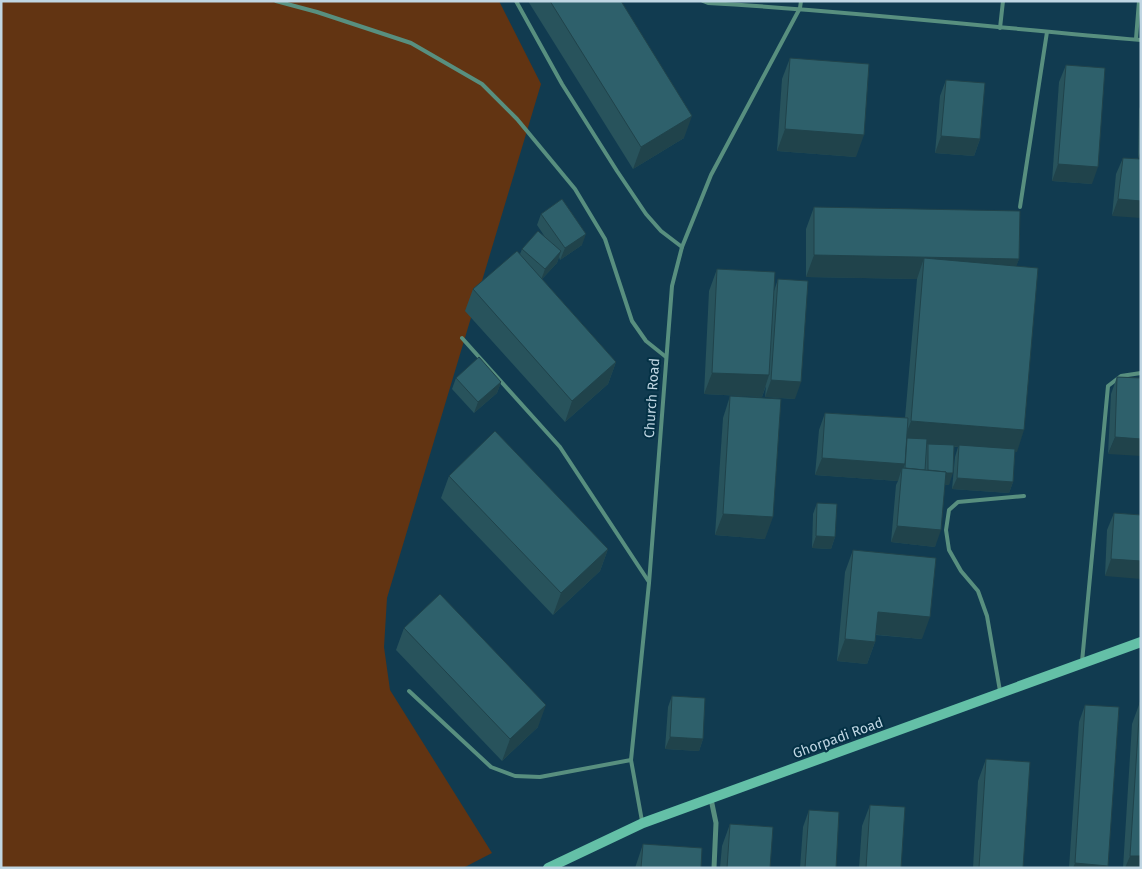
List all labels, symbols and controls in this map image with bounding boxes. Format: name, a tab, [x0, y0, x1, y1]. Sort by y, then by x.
street label: Church Road	[641, 358, 663, 438]
street label: Ghorpadi Road	[791, 714, 885, 762]

